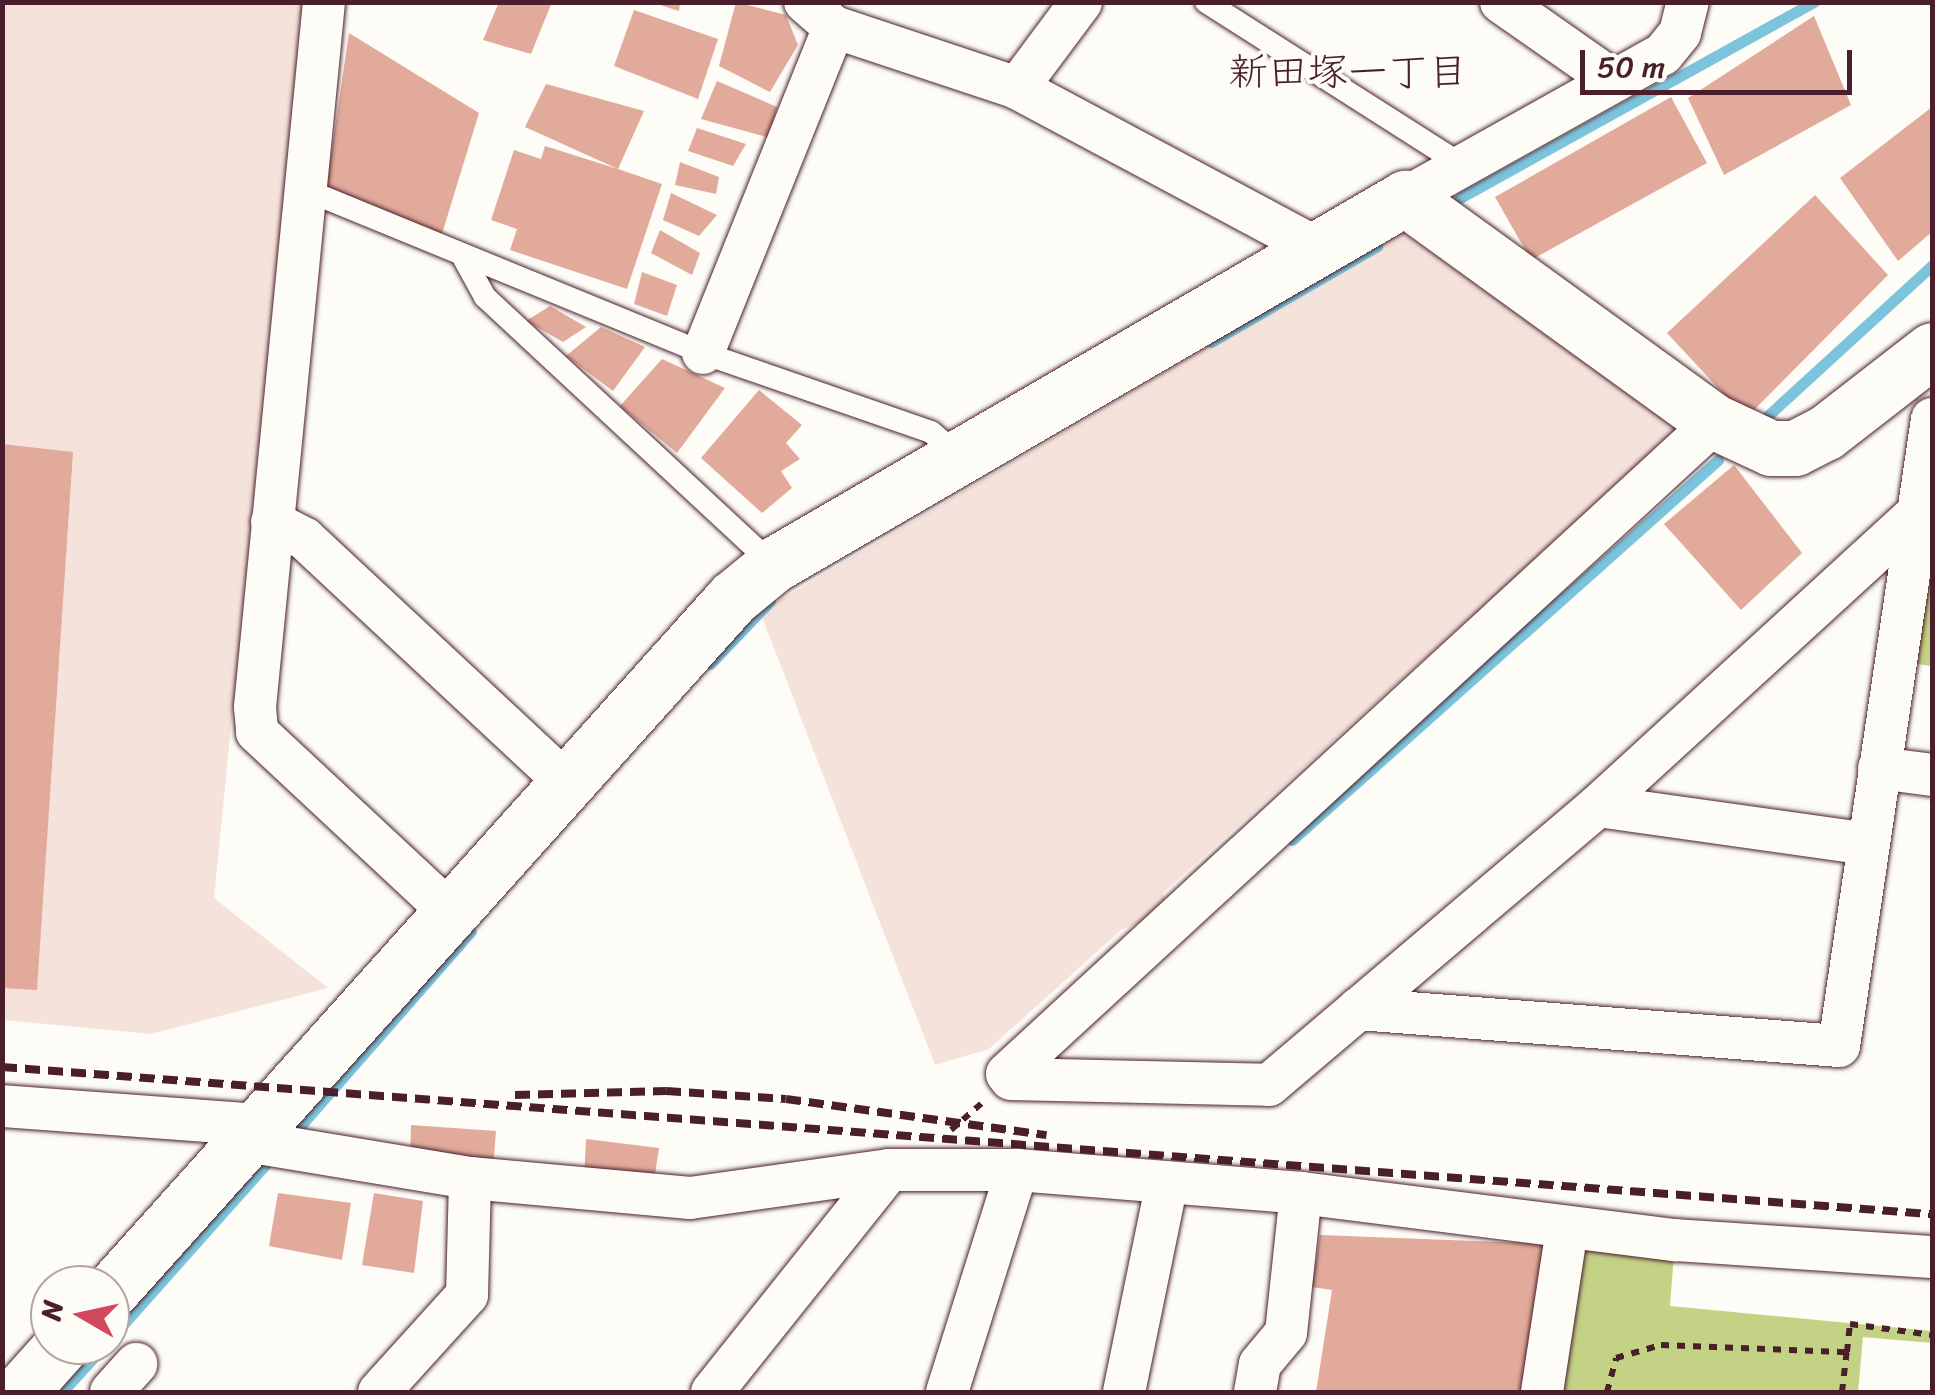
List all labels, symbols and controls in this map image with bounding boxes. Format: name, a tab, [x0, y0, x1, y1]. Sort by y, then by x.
scale bar	[1585, 30, 1858, 92]
text: 50 m	[1597, 40, 1665, 94]
district label: 新田塚一丁目	[1228, 48, 1468, 96]
north arrow	[30, 1265, 130, 1365]
text: N	[26, 1297, 78, 1324]

